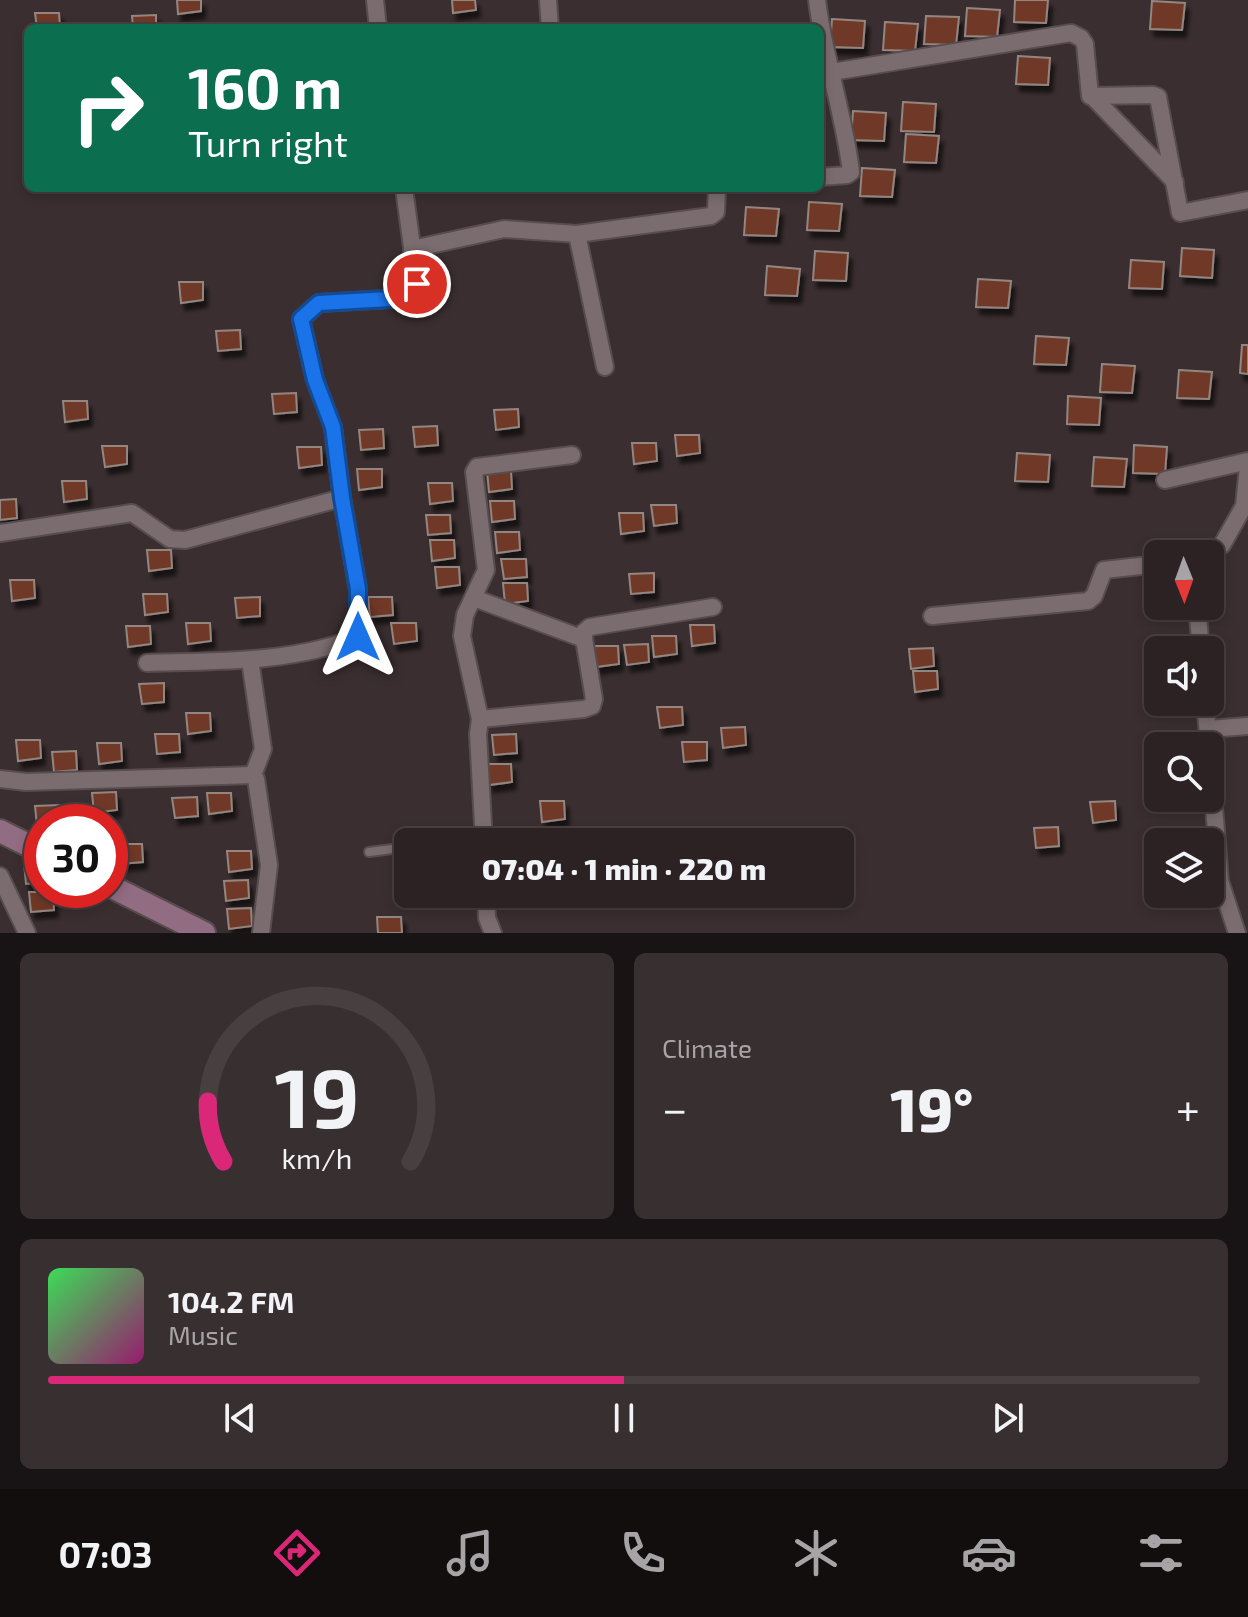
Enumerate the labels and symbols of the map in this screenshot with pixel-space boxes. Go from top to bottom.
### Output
pin [383,250,451,318]
north arrow [1144,540,1224,620]
position arrow [316,595,400,679]
speed limit sign: 30 [24,804,128,908]

